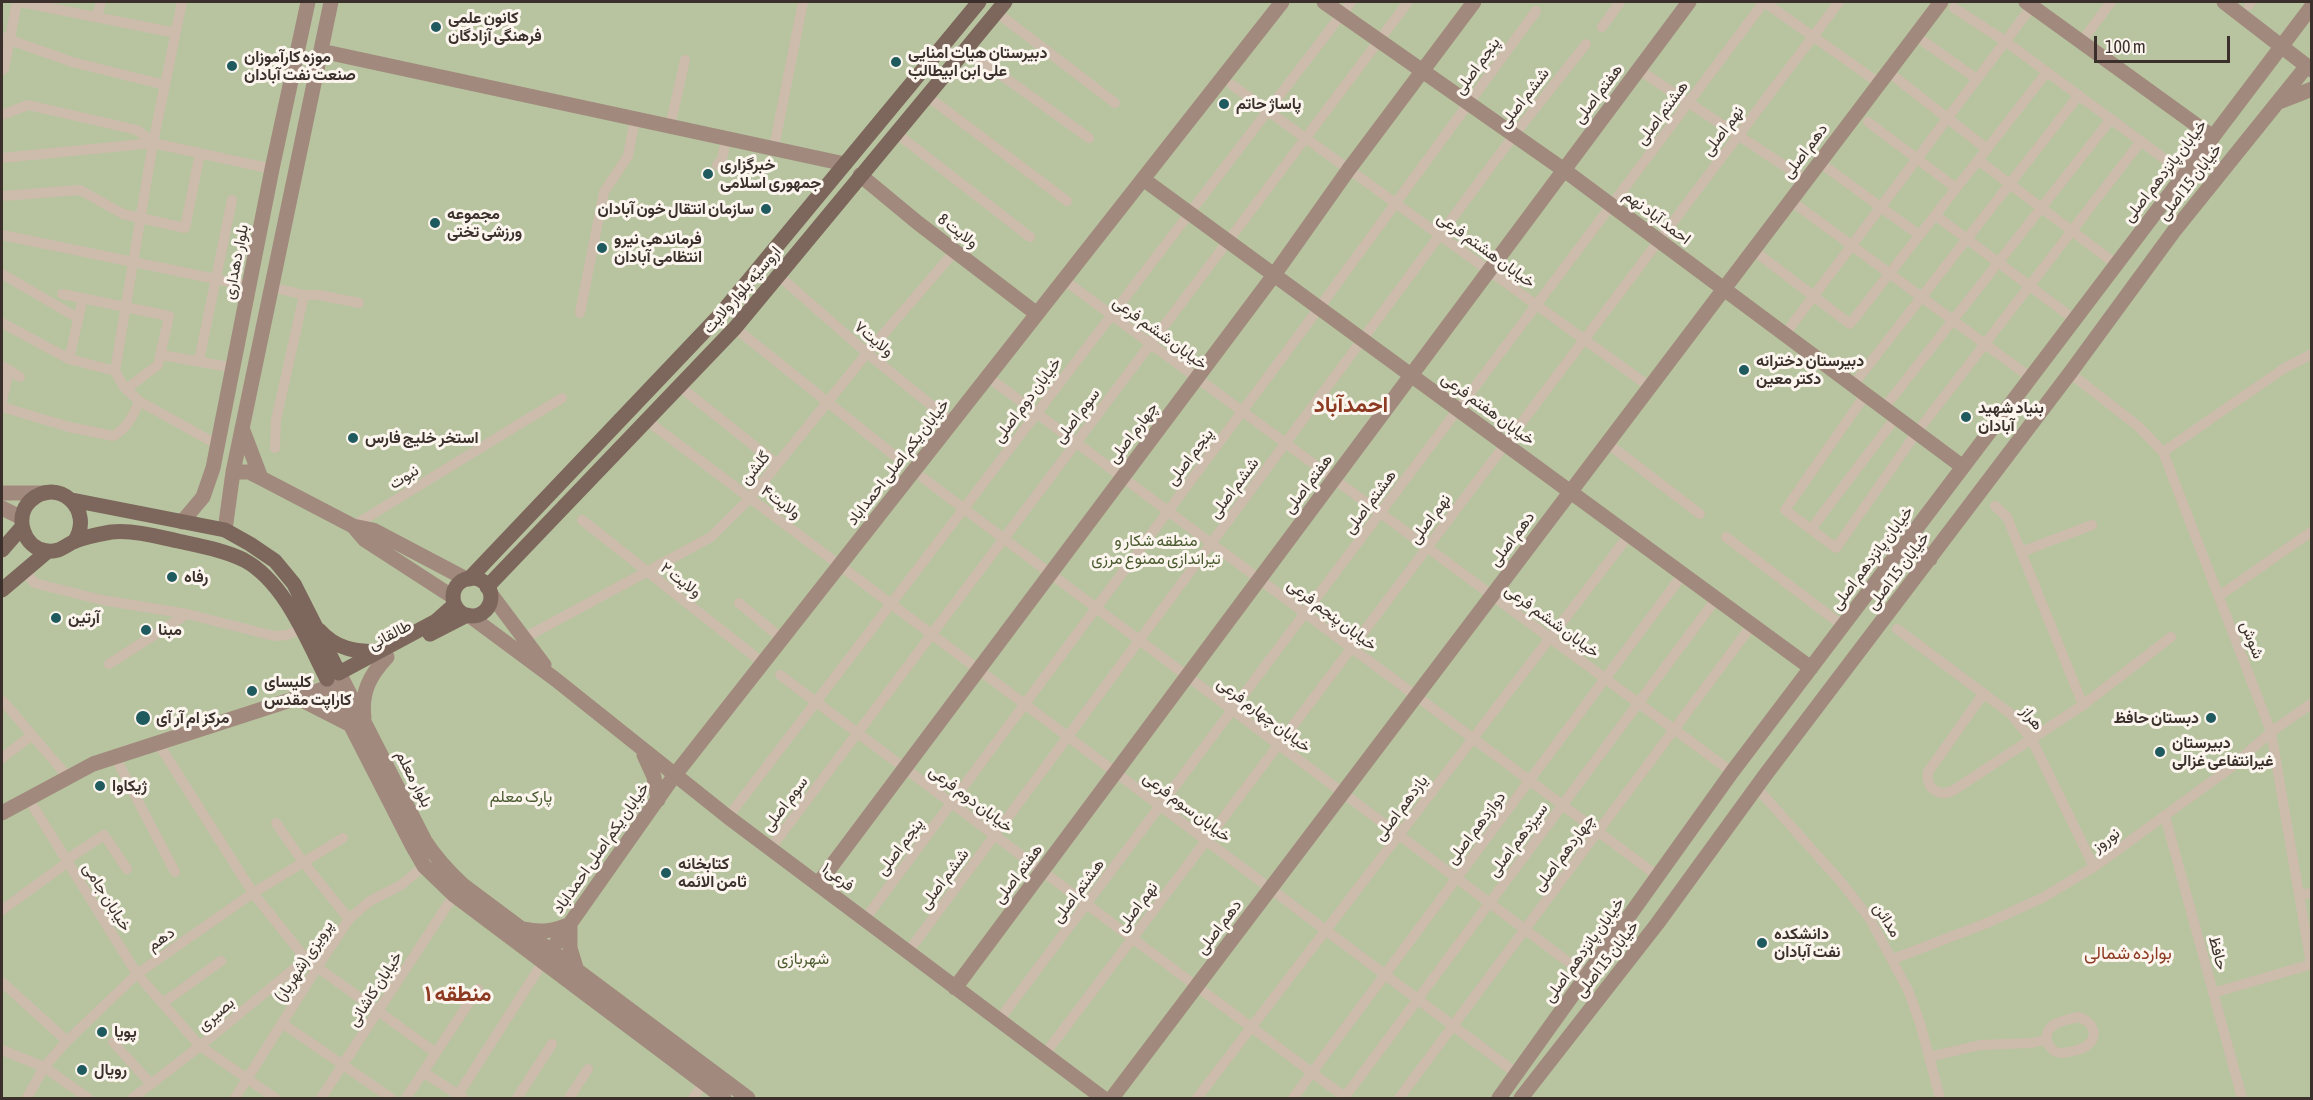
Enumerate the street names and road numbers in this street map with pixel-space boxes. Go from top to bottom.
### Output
street label: پنجم اصلی [1450,34,1504,98]
street label: هفتم اصلی [1569,60,1627,128]
street label: ششم اصلی [1495,64,1553,132]
street label: هشتم اصلی [1632,77,1692,149]
street label: نهم اصلی [1698,102,1748,160]
street label: خیابان پانزدهم اصلی [2119,116,2211,226]
street label: دهم اصلی [1778,120,1832,182]
street label: خیابان 15 اصلی [2154,140,2226,224]
street label: احمد آباد نهم [1620,185,1694,249]
street label: خیابان هشتم فرعی [1433,208,1539,292]
street label: ولایت 8 [934,210,982,252]
street label: بلوار دهداری [219,223,253,301]
street label: اروسیّه بلوار ولایت [699,242,785,338]
street label: خیابان ششم فرعی [1109,292,1211,374]
street label: ولایت۷ [850,317,898,361]
street label: خیابان دوم اصلی [989,354,1065,446]
street label: خیابان هفتم فرعی [1438,369,1538,449]
street label: سوم اصلی [1050,385,1104,447]
street label: خیابان یکم اصلی احمداباد [843,395,953,529]
street label: چهارم اصلی [1104,399,1162,467]
street label: پنجم اصلی [1162,425,1218,489]
street label: گلشن [736,447,774,489]
street label: هفتم اصلی [1279,450,1337,518]
street label: ششم اصلی [1205,454,1263,522]
street label: نبوت [386,461,422,493]
street label: هشتم اصلی [1340,466,1400,538]
street label: ولایت۴ [757,481,805,523]
street label: نهم اصلی [1405,490,1455,548]
street label: خیابان پانزدهم اصلی [1827,502,1917,614]
street label: دهم اصلی [1485,508,1539,570]
street label: خیابان 15 اصلی [1863,528,1933,614]
street label: ولایت ۲ [657,558,705,602]
street label: خیابان پنجم فرعی [1283,575,1381,655]
street label: خیابان ششم فرعی [1501,580,1603,662]
street label: طالقانی [365,616,415,654]
street label: شوش [2236,619,2268,661]
street label: خیابان چهارم فرعی [1213,674,1315,756]
street label: هراز [2017,702,2047,734]
street label: بلوار معلم [392,747,436,811]
street label: خیابان دوم فرعی [925,761,1017,837]
street label: خیابان سوم فرعی [1139,768,1235,846]
street label: یازدهم اصلی [1370,771,1432,845]
street label: سوم اصلی [758,773,812,835]
street label: خیابان یکم اصلی احمداباد [549,779,653,917]
street label: دوازدهم اصلی [1442,788,1510,868]
street label: سیزدهم اصلی [1484,799,1552,881]
street label: چهاردهم اصلی [1529,811,1599,895]
street label: پنجم اصلی [872,815,928,879]
street label: نوروز [2088,824,2124,856]
street label: هفتم اصلی [989,840,1047,908]
street label: ششم اصلی [915,845,973,913]
street label: هشتم اصلی [1048,855,1108,927]
street label: خیابان جامی [79,859,135,935]
street label: فرعی۱ [818,859,858,895]
street label: نهم اصلی [1112,878,1162,936]
street label: خیابان پانزدهم اصلی [1540,894,1628,1006]
street label: دهم اصلی [1192,896,1246,958]
street label: مدائن [1869,899,1905,941]
street label: پرویزی (شهریار) [271,917,337,1005]
street label: خیابان 15 اصلی [1571,917,1643,1001]
street label: دهم [144,923,178,955]
street label: حافظ [2204,934,2232,972]
street label: خیابان کاشانی [344,948,406,1030]
street label: بصیری [194,993,238,1035]

